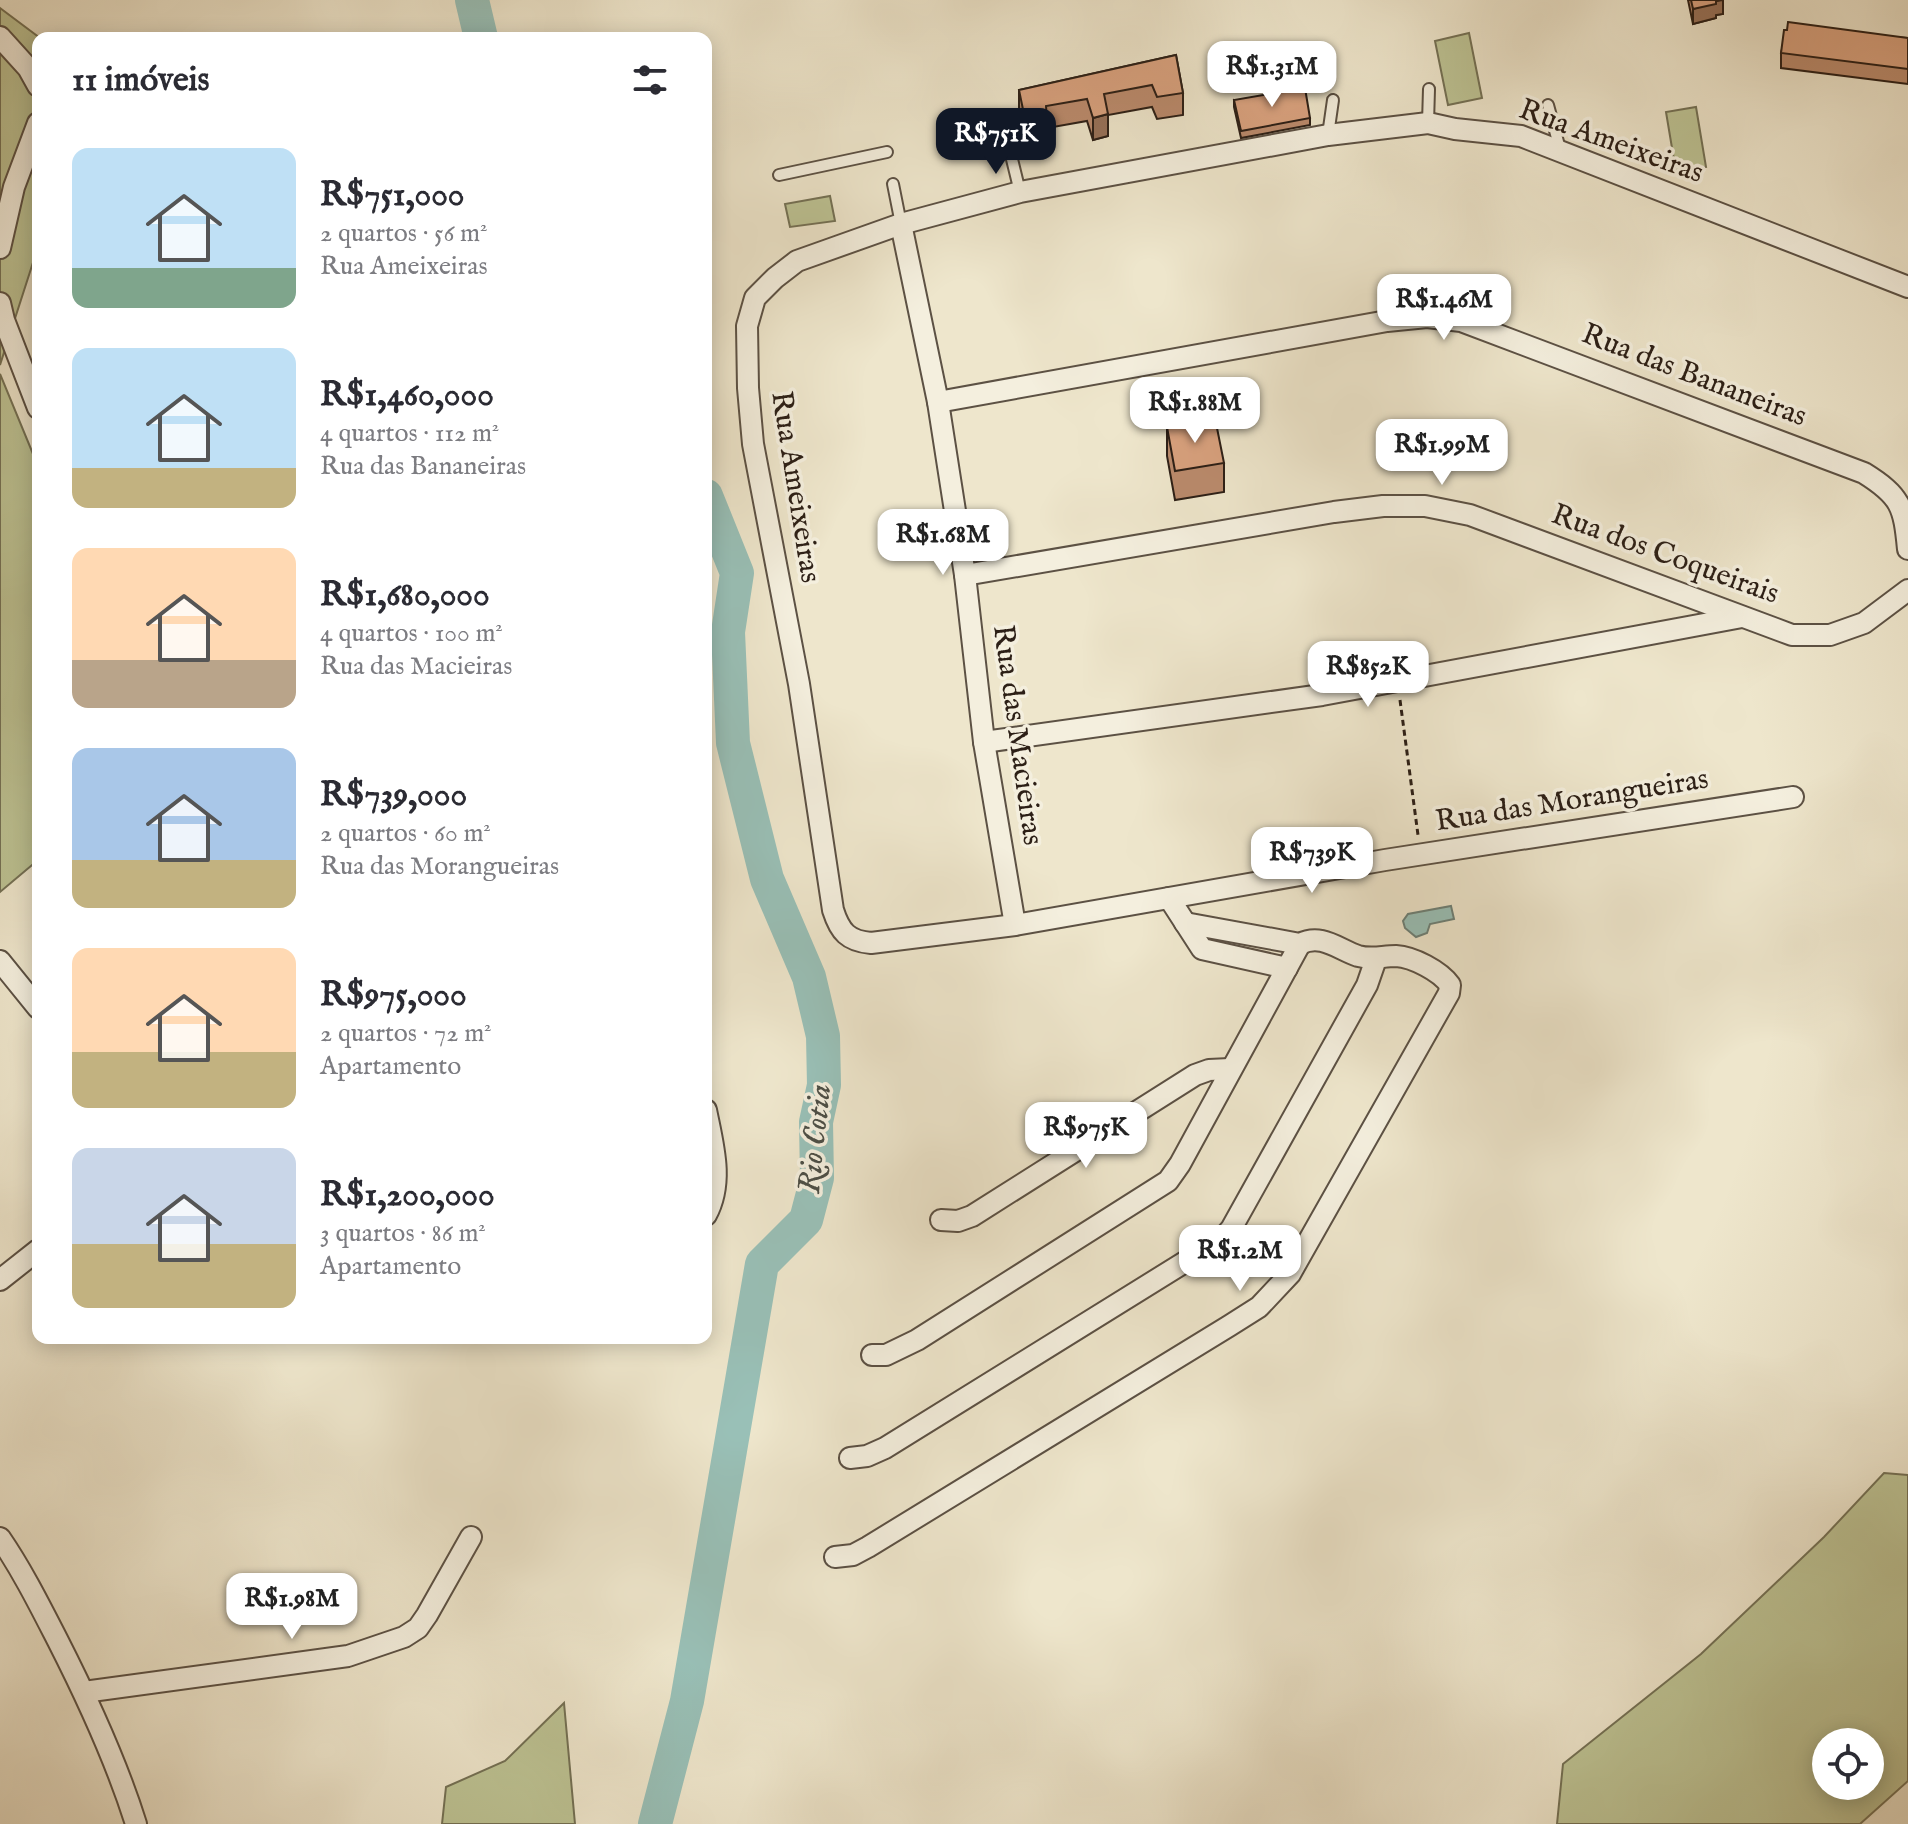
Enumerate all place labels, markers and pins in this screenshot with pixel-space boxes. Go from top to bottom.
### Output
pin: R$1.31M [1198,41,1346,109]
pin: R$751K [931,108,1061,176]
pin: R$1.46M [1370,274,1518,342]
pin: R$1.88M [1121,377,1269,445]
pin: R$1.99M [1368,419,1516,487]
pin: R$1.68M [869,509,1017,577]
pin: R$852K [1303,641,1433,709]
pin: R$739K [1247,827,1377,895]
pin: R$975K [1021,1102,1151,1170]
pin: R$1.2M [1175,1225,1305,1293]
pin: R$1.98M [218,1573,366,1641]

